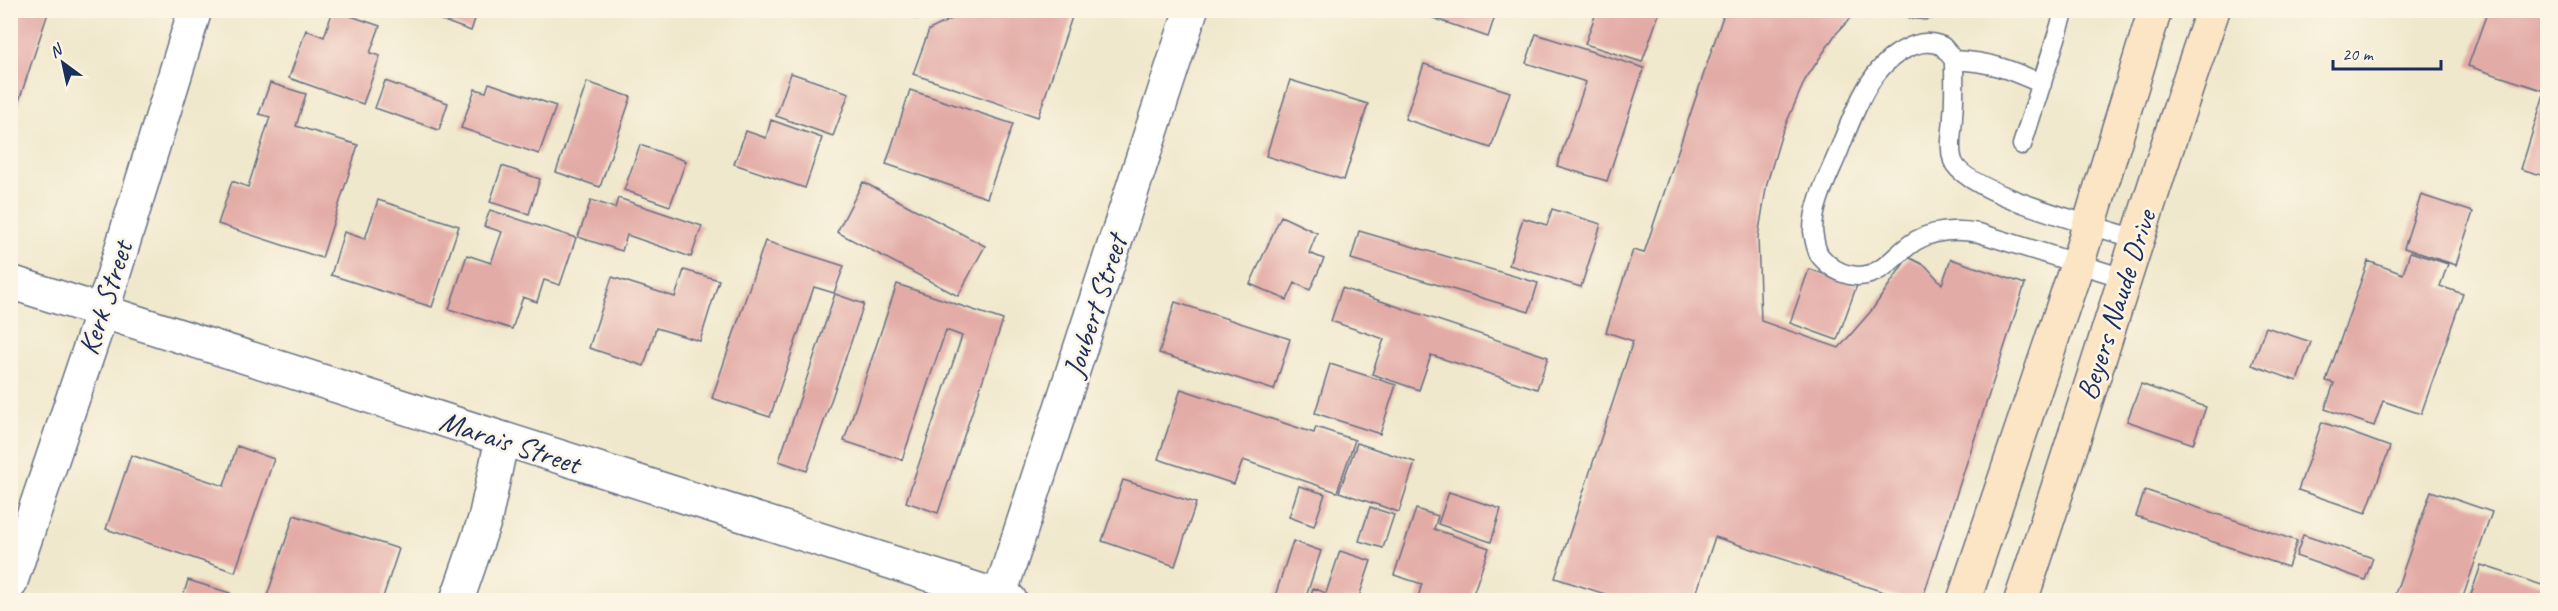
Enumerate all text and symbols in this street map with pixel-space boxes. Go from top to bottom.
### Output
north arrow [33,33,93,93]
scale bar [2333,33,2441,71]
text: N [46,38,68,62]
text: 20 m [2342,43,2375,65]
street label: Beyers Naude Drive [2067,203,2165,405]
street label: Joubert Street [1054,226,1137,384]
street label: Kerk Street [69,233,142,360]
street label: Marais Street [435,401,588,483]

